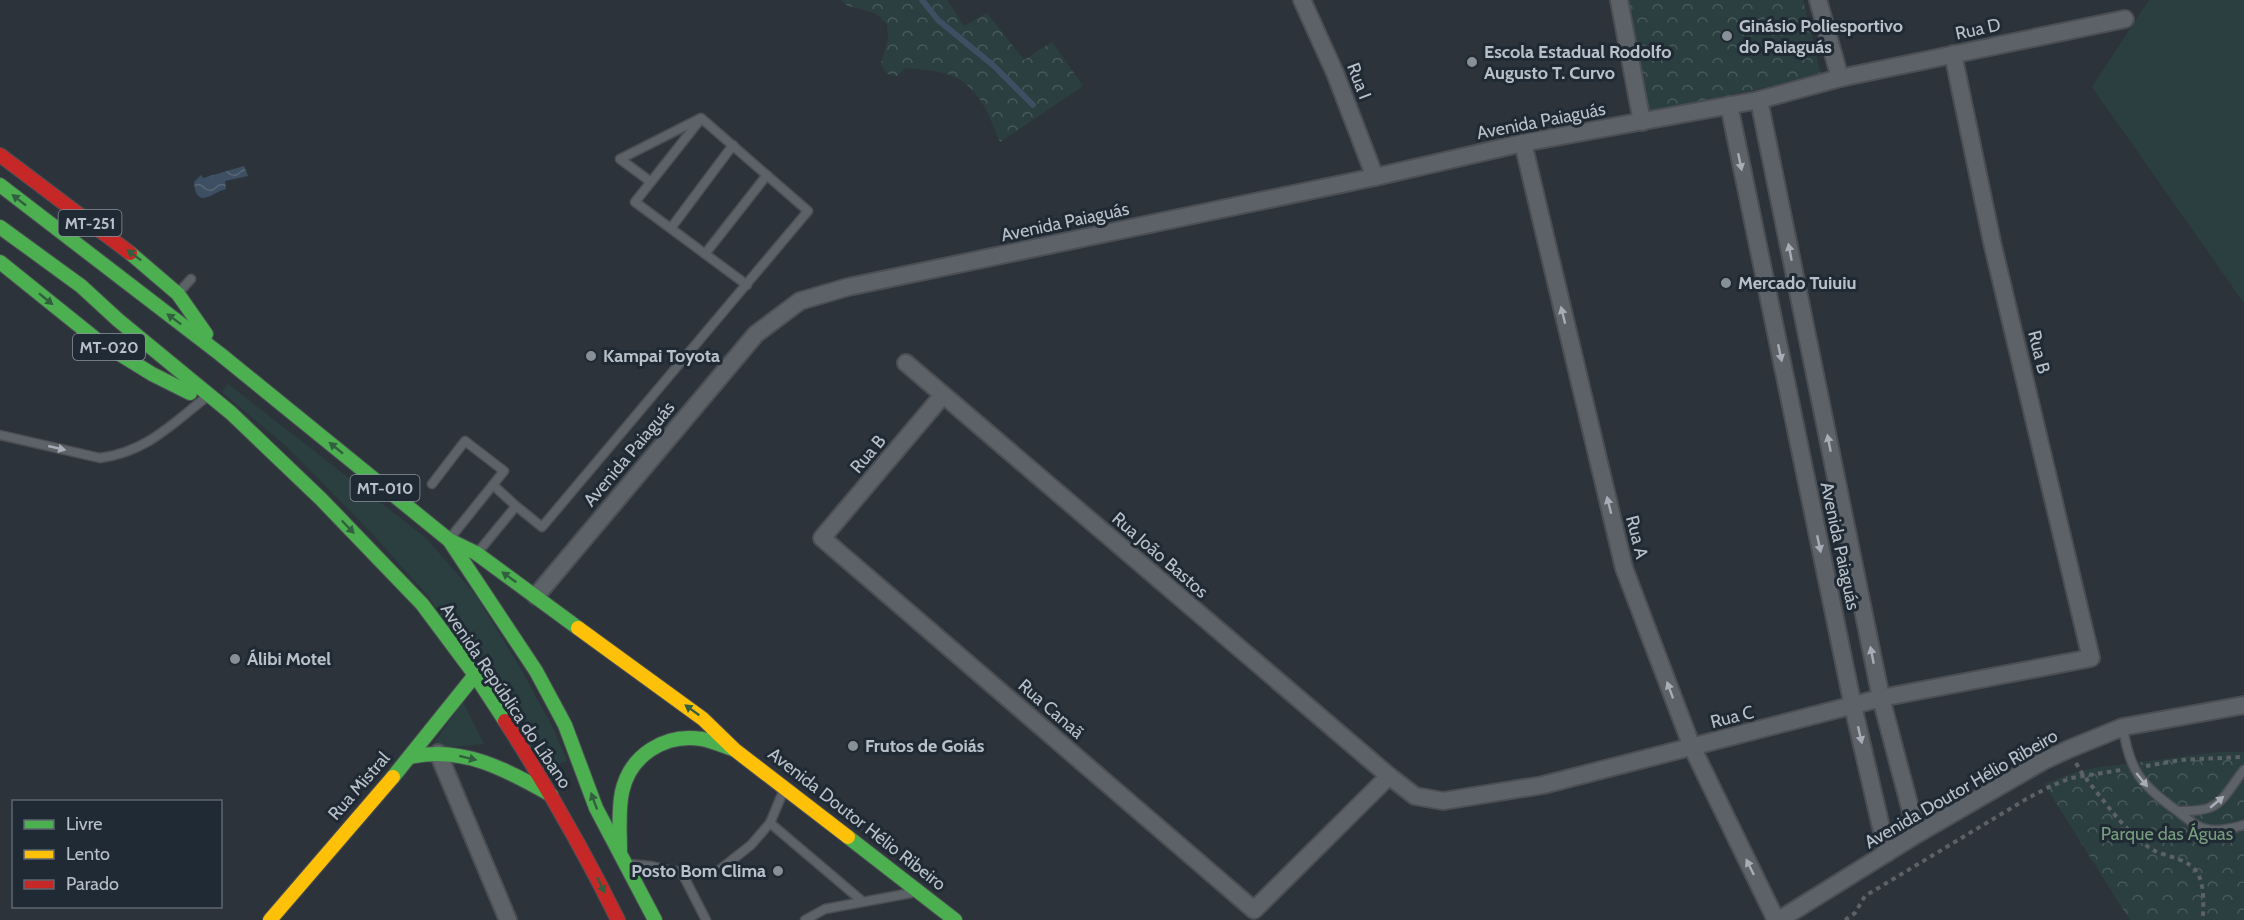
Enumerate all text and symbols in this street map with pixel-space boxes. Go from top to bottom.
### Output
street label: Rua D [1953,13,2003,45]
place label: Ginásio Poliesportivo do Paiaguás [1739,15,1903,58]
marker: Ginásio Poliesportivo do Paiaguás [1720,29,1734,43]
place label: Escola Estadual Rodolfo Augusto T. Curvo [1484,41,1672,84]
marker: Escola Estadual Rodolfo Augusto T. Curvo [1465,55,1479,69]
street label: Rua I [1342,60,1376,102]
street label: Avenida Paiaguás [1475,98,1607,144]
one-way arrow [1736,153,1746,172]
one-way arrow [12,194,28,206]
street label: Avenida Paiaguás [999,198,1131,246]
road number: MT-251 [58,210,122,236]
one-way arrow [1785,243,1794,262]
one-way arrow [126,249,142,262]
place label: Mercado Tuiuiu [1738,272,1857,294]
marker: Mercado Tuiuiu [1719,276,1733,290]
one-way arrow [38,292,53,304]
one-way arrow [1557,306,1567,325]
one-way arrow [166,312,182,325]
street label: Rua B [2023,328,2055,376]
road number: MT-020 [73,334,145,360]
one-way arrow [1776,344,1785,363]
place label: Kampai Toyota [603,345,720,367]
marker: Kampai Toyota [584,349,598,363]
street label: Avenida Paiaguás [579,397,679,511]
street label: Rua B [846,430,891,478]
one-way arrow [1824,434,1833,453]
one-way arrow [329,442,344,455]
one-way arrow [48,444,67,453]
road number: MT-010 [350,475,420,501]
street label: Avenida Paiaguás [1816,480,1864,612]
one-way arrow [1603,496,1613,514]
street label: Rua João Bastos [1108,507,1212,603]
street label: Rua A [1621,513,1653,561]
one-way arrow [340,520,354,534]
one-way arrow [1815,535,1825,554]
one-way arrow [501,571,517,583]
street label: Avenida República do Líbano [436,599,576,793]
one-way arrow [1867,645,1876,664]
place label: Álibi Motel [247,648,331,670]
marker: Álibi Motel [228,652,242,666]
street label: Rua Canaã [1014,675,1089,744]
one-way arrow [1665,680,1675,698]
street label: Rua C [1708,701,1756,733]
one-way arrow [685,704,701,716]
street label: Avenida Doutor Hélio Ribeiro [1860,725,2062,853]
one-way arrow [1855,726,1865,744]
place label: Frutos de Goiás [865,735,985,757]
marker: Frutos de Goiás [846,739,860,753]
street label: Avenida Doutor Hélio Ribeiro [764,743,950,895]
street label: Rua Mistral [323,747,395,825]
one-way arrow [459,754,477,764]
one-way arrow [2135,773,2148,788]
one-way arrow [588,791,598,809]
one-way arrow [2209,796,2225,809]
legend [12,800,222,908]
text: Livre [66,813,102,835]
park label: Parque das Águas [2101,823,2233,845]
text: Lento [66,843,110,865]
one-way arrow [1745,859,1755,876]
place label: Posto Bom Clima [631,860,766,882]
marker: Posto Bom Clima [771,864,785,878]
text: Parado [66,873,119,895]
one-way arrow [596,876,606,893]

